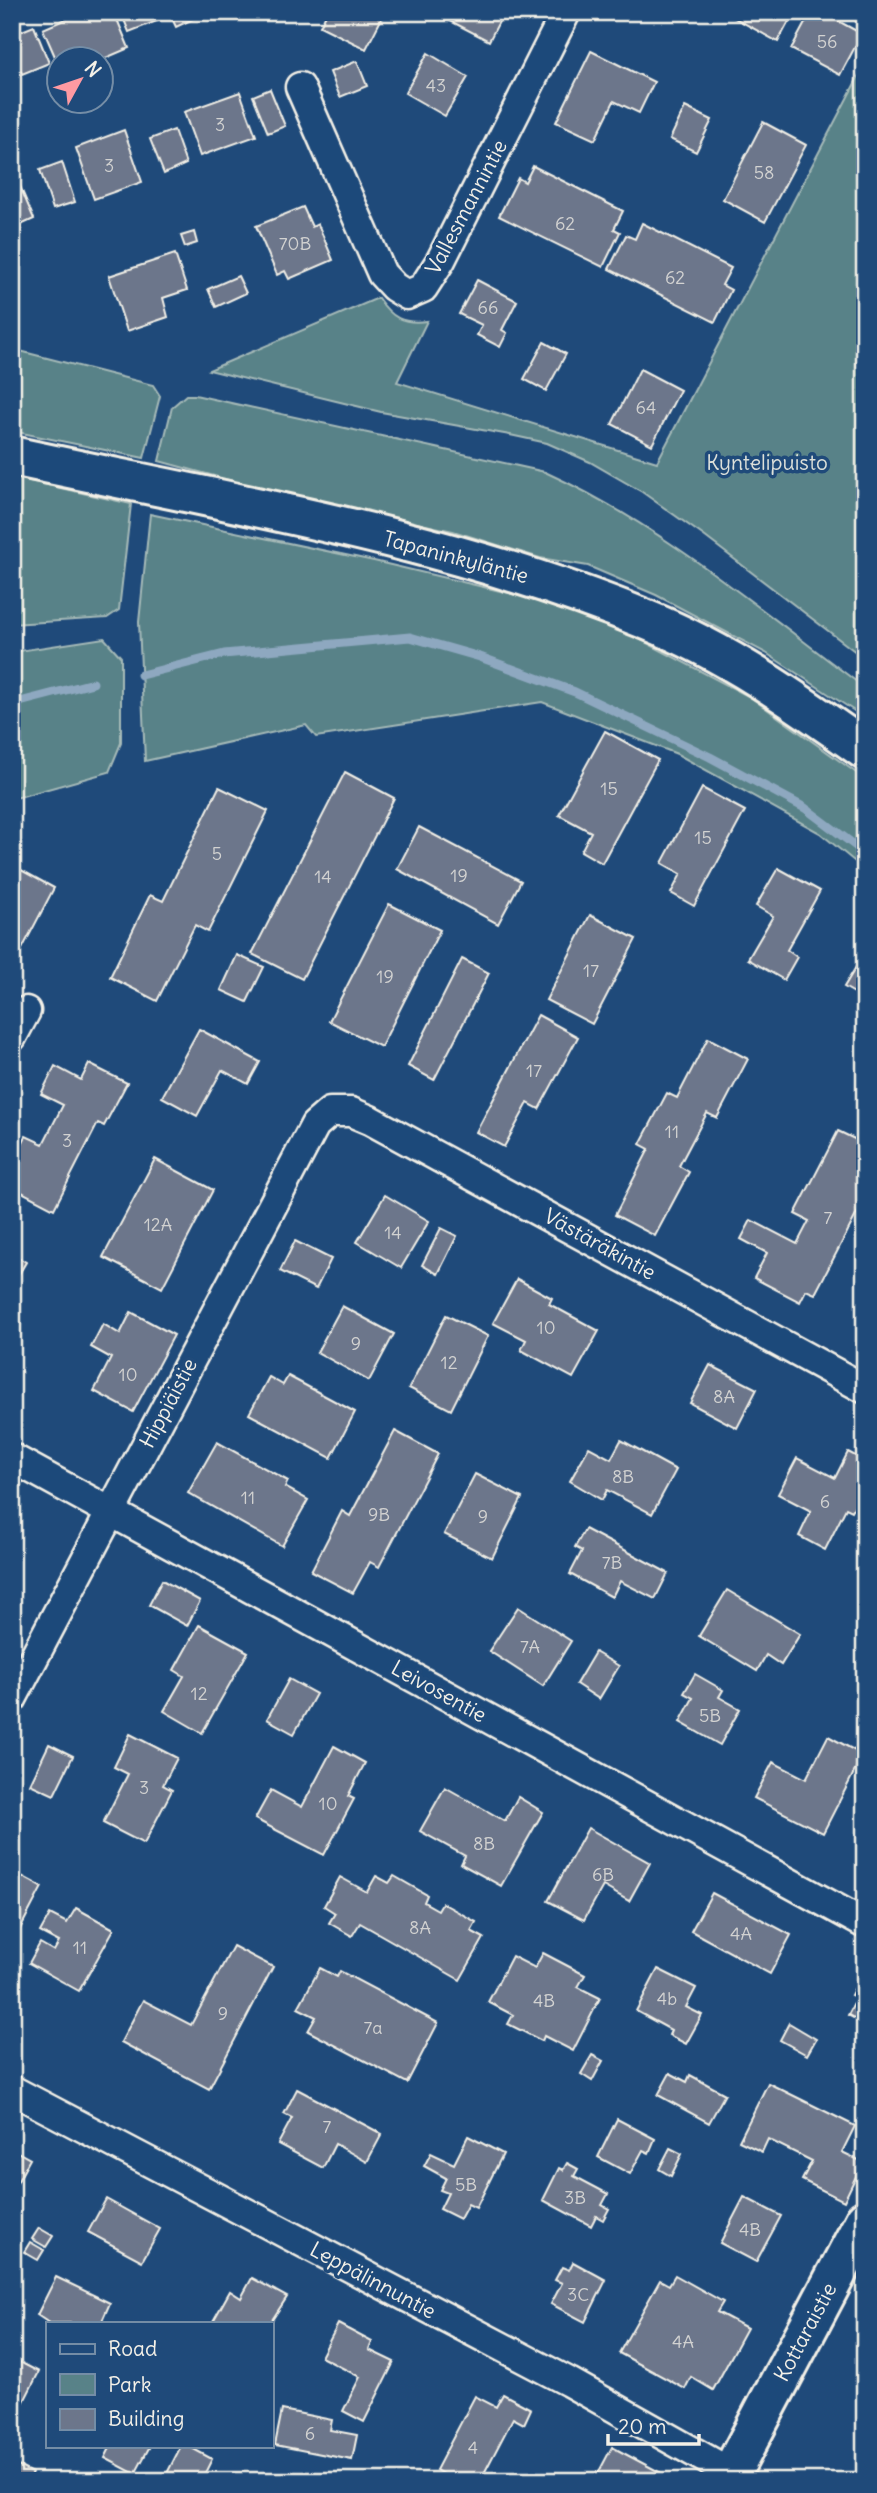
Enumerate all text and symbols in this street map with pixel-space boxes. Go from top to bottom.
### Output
house number: 56 [817,30,837,53]
north arrow [46,46,116,116]
text: N [80,56,106,82]
house number: 43 [426,74,446,97]
house number: 3 [215,113,225,136]
street label: Vallesmannintie [419,135,513,279]
house number: 3 [104,154,114,177]
house number: 58 [754,161,774,184]
house number: 62 [555,212,575,235]
house number: 70B [279,232,311,255]
house number: 62 [665,266,685,289]
house number: 66 [478,296,498,319]
house number: 64 [636,396,656,419]
park label: Kyntelipuisto [706,449,828,476]
street label: Tapaninkyläntie [381,525,531,589]
house number: 15 [600,777,618,800]
house number: 15 [694,826,712,849]
house number: 5 [212,842,222,865]
house number: 19 [450,864,468,887]
house number: 14 [314,865,332,888]
house number: 17 [583,959,599,982]
house number: 19 [376,965,394,988]
house number: 17 [526,1059,542,1082]
house number: 11 [665,1120,679,1143]
house number: 3 [62,1129,72,1152]
street label: Västäräkintie [539,1202,661,1286]
house number: 7 [824,1206,833,1229]
house number: 12A [144,1213,172,1236]
house number: 14 [384,1221,402,1244]
house number: 10 [537,1316,556,1339]
house number: 9 [351,1332,361,1355]
house number: 12 [440,1351,458,1374]
street label: Hippiäistie [133,1353,203,1453]
house number: 10 [119,1363,138,1386]
house number: 8A [713,1385,735,1408]
house number: 8B [612,1465,634,1488]
house number: 11 [241,1486,255,1509]
house number: 6 [820,1490,830,1513]
house number: 9B [368,1503,390,1526]
house number: 9 [478,1505,488,1528]
house number: 7B [602,1551,622,1574]
house number: 7A [520,1635,540,1658]
street label: Leivosentie [387,1654,491,1728]
house number: 12 [190,1682,208,1705]
house number: 5B [699,1704,721,1727]
house number: 3 [139,1776,149,1799]
house number: 10 [319,1792,338,1815]
house number: 8B [473,1832,495,1855]
house number: 6B [592,1863,614,1886]
house number: 8A [409,1916,431,1939]
house number: 4A [730,1922,752,1945]
house number: 11 [73,1936,87,1959]
house number: 4b [657,1987,677,2010]
house number: 4B [533,1989,555,2012]
house number: 9 [218,2002,228,2025]
house number: 7a [363,2016,383,2039]
house number: 7 [323,2115,332,2138]
house number: 5B [455,2173,477,2196]
house number: 3B [564,2186,586,2209]
house number: 4B [739,2218,761,2241]
street label: Leppälinnuntie [305,2235,441,2325]
street label: Kottaraistie [768,2278,842,2386]
house number: 3C [567,2283,589,2306]
legend [46,2322,273,2448]
house number: 4A [672,2330,694,2353]
text: Road [108,2335,157,2362]
text: Park [108,2371,151,2398]
scale bar [608,2402,698,2446]
text: Building [108,2405,184,2432]
text: 20 m [618,2413,667,2440]
house number: 6 [305,2422,315,2445]
house number: 4 [468,2436,478,2459]

